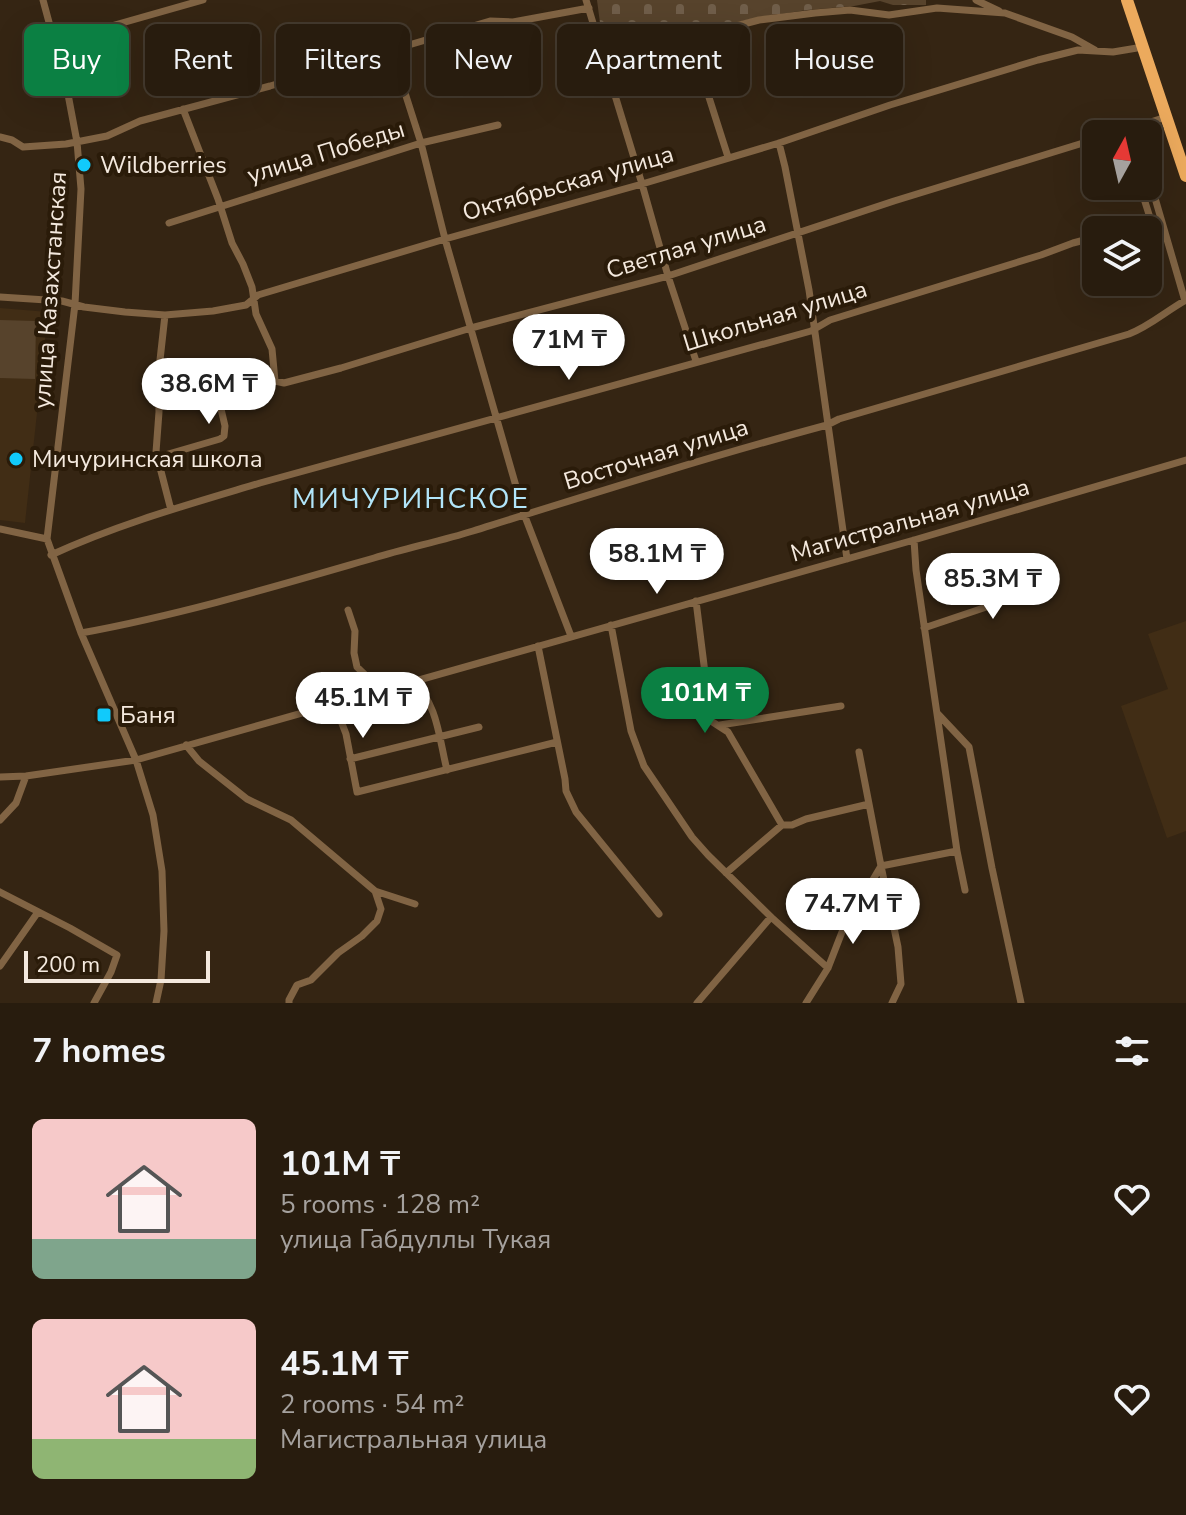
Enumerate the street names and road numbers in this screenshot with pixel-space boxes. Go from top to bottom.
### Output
street label: улица Победы [243,113,409,191]
street label: Октябрьская улица [459,138,677,228]
street label: улица Казахстанская [26,170,74,410]
street label: Светлая улица [602,207,770,287]
street label: Школьная улица [679,273,871,359]
street label: Восточная улица [560,411,752,497]
street label: Магистральная улица [787,471,1033,569]

